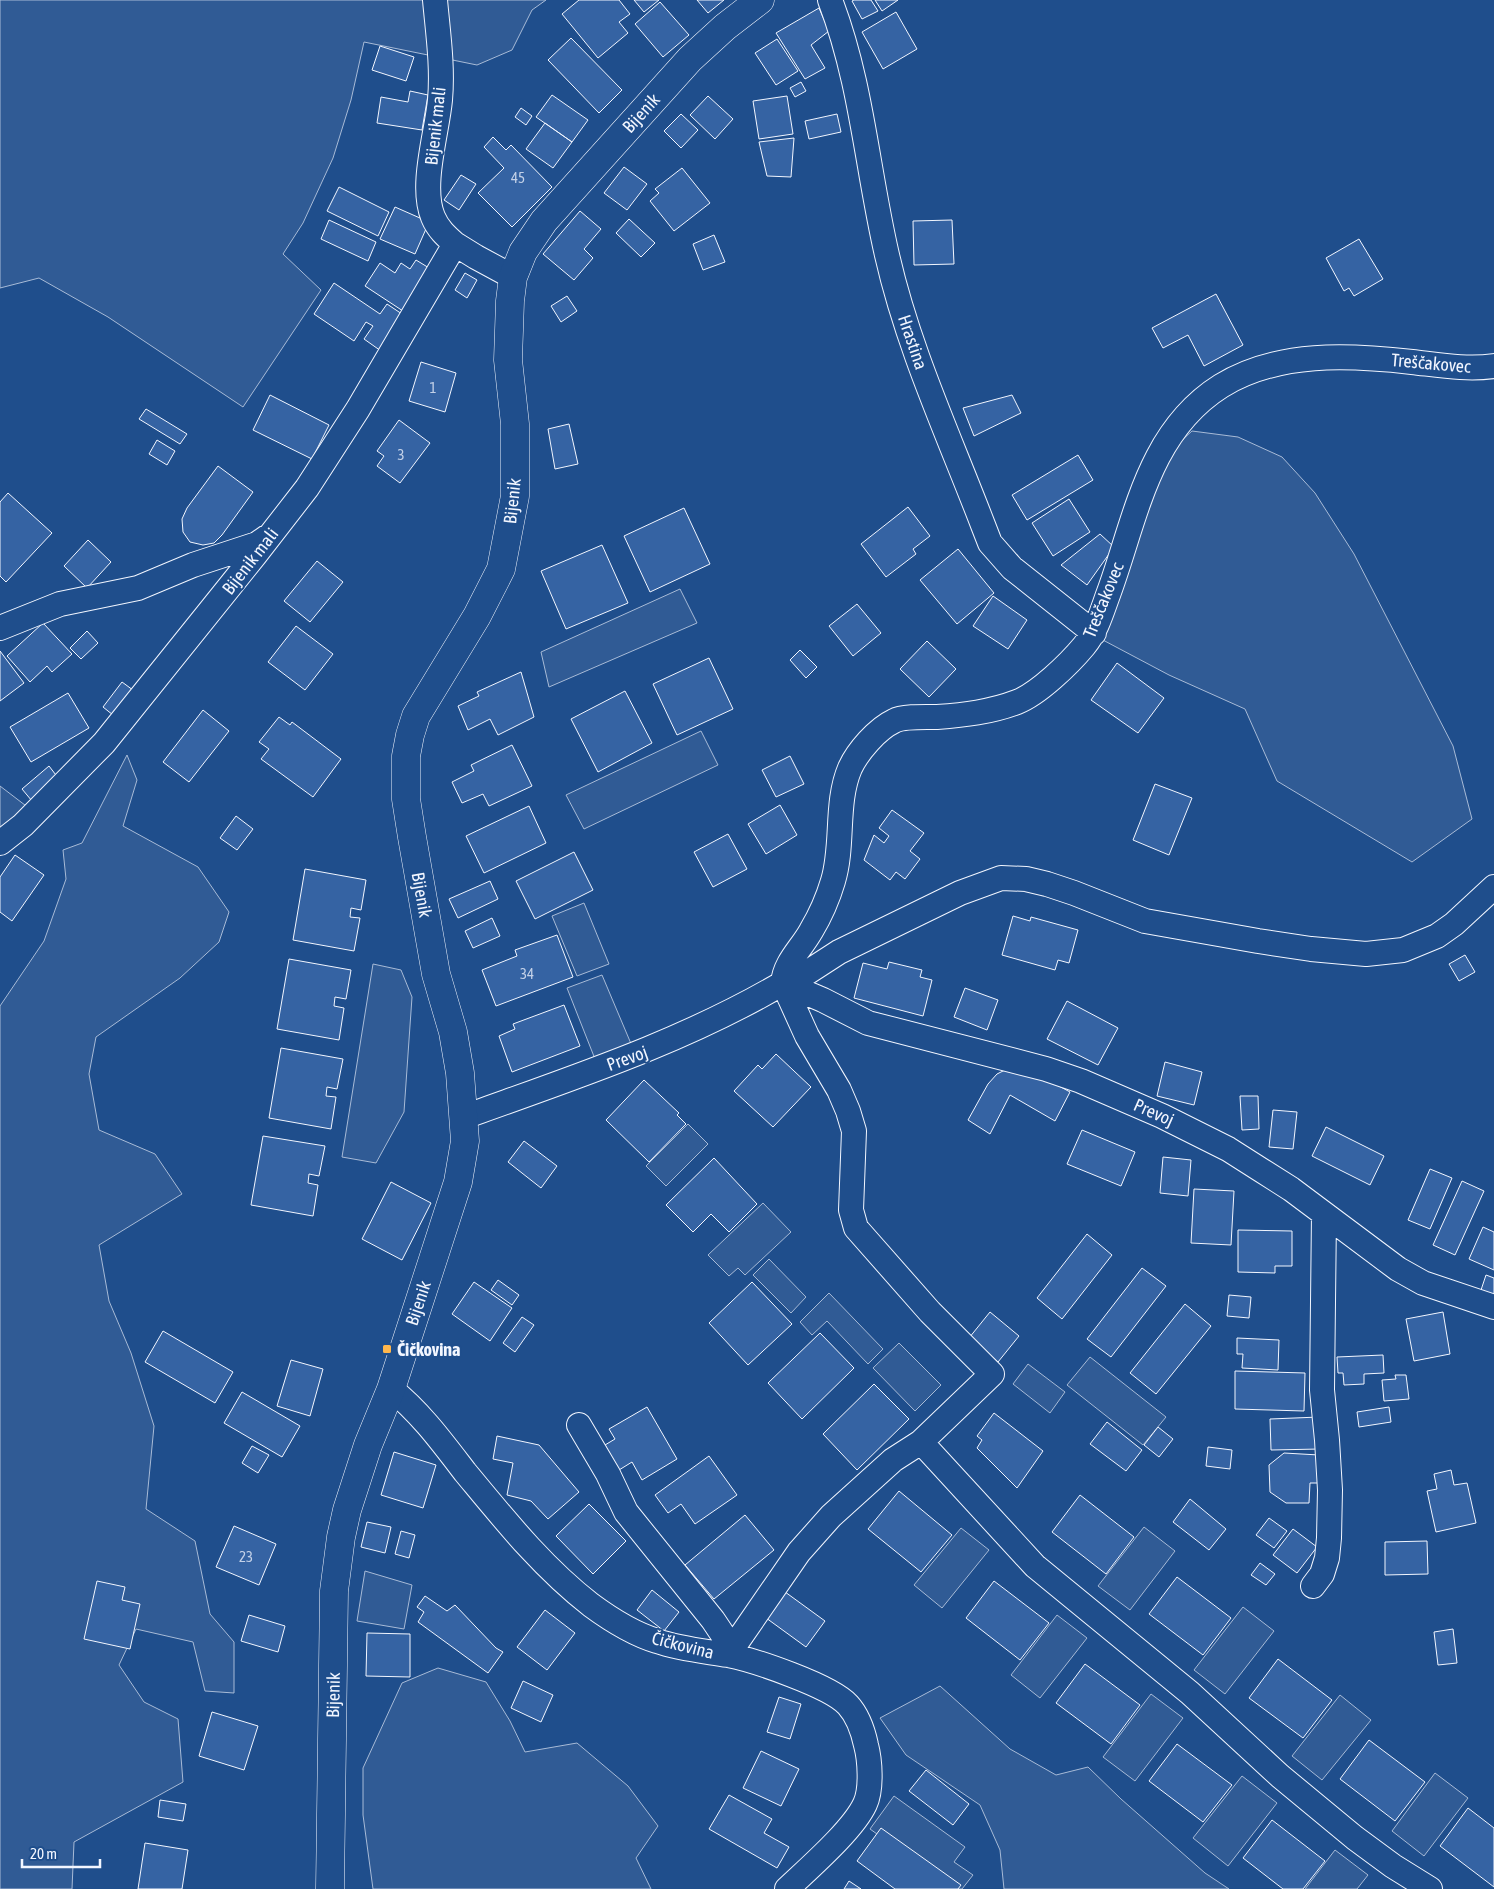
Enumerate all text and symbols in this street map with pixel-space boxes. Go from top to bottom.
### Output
street label: Bijenik mali [420,86,450,166]
street label: Bijenik [618,89,664,137]
house number: 45 [511,169,525,186]
street label: Hrastina [894,312,932,372]
street label: Treščakovec [1390,349,1472,377]
house number: 1 [429,379,437,396]
house number: 3 [397,446,405,463]
street label: Bijenik [499,477,525,525]
street label: Bijenik mali [218,524,282,598]
street label: Treščakovec [1078,559,1128,641]
street label: Bijenik [408,871,436,919]
house number: 34 [520,965,534,982]
street label: Prevoj [604,1041,650,1075]
street label: Prevoj [1131,1094,1177,1130]
street label: Bijenik [401,1278,435,1328]
place label: Čičkovina [397,1339,460,1360]
marker: Čičkovina [381,1343,393,1355]
house number: 23 [239,1548,253,1565]
street label: Čičkovina [650,1627,716,1663]
street label: Bijenik [322,1672,344,1718]
scale bar [22,1836,100,1868]
text: 20 m [30,1845,57,1862]

